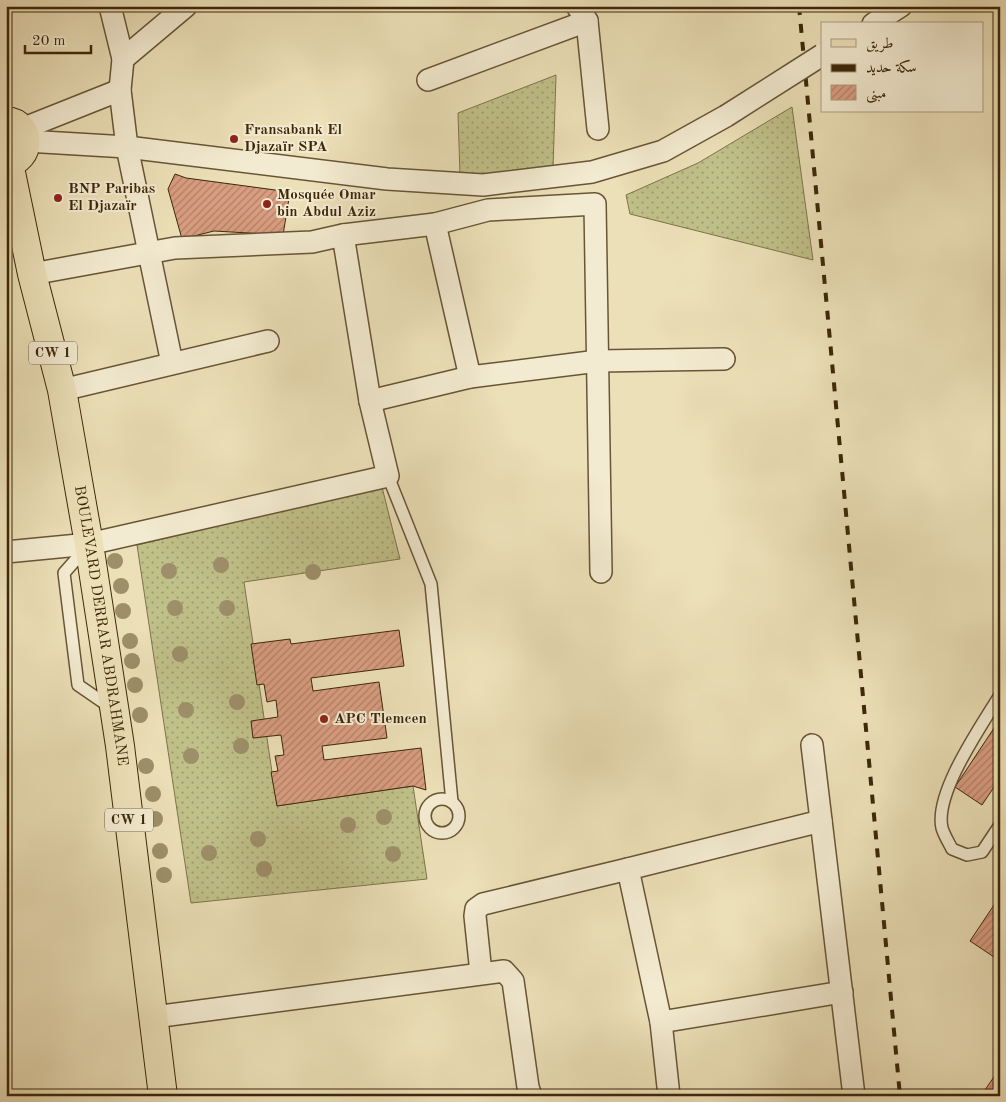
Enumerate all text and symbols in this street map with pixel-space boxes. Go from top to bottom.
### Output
scale bar [25,22,91,54]
legend [821,22,984,112]
text: 20 m [32,34,66,49]
text: طريق [866,37,893,53]
text: سكة حديد [866,59,917,76]
text: مبنى [866,87,886,104]
place label: Fransabank El Djazaïr SPA [244,123,342,155]
marker: Fransabank El Djazaïr SPA [228,133,240,145]
place label: BNP Paribas El Djazaïr [68,182,155,214]
place label: Mosquée Omar bin Abdul Aziz [277,188,376,220]
marker: BNP Paribas El Djazaïr [52,192,64,204]
marker: Mosquée Omar bin Abdul Aziz [261,198,273,210]
road number: CW 1 [29,342,77,364]
street label: BOULEVARD DERRAR ABDRAHMANE [71,484,130,767]
place label: APC Tlemcen [334,712,427,727]
marker: APC Tlemcen [318,713,330,725]
road number: CW 1 [105,808,153,832]

